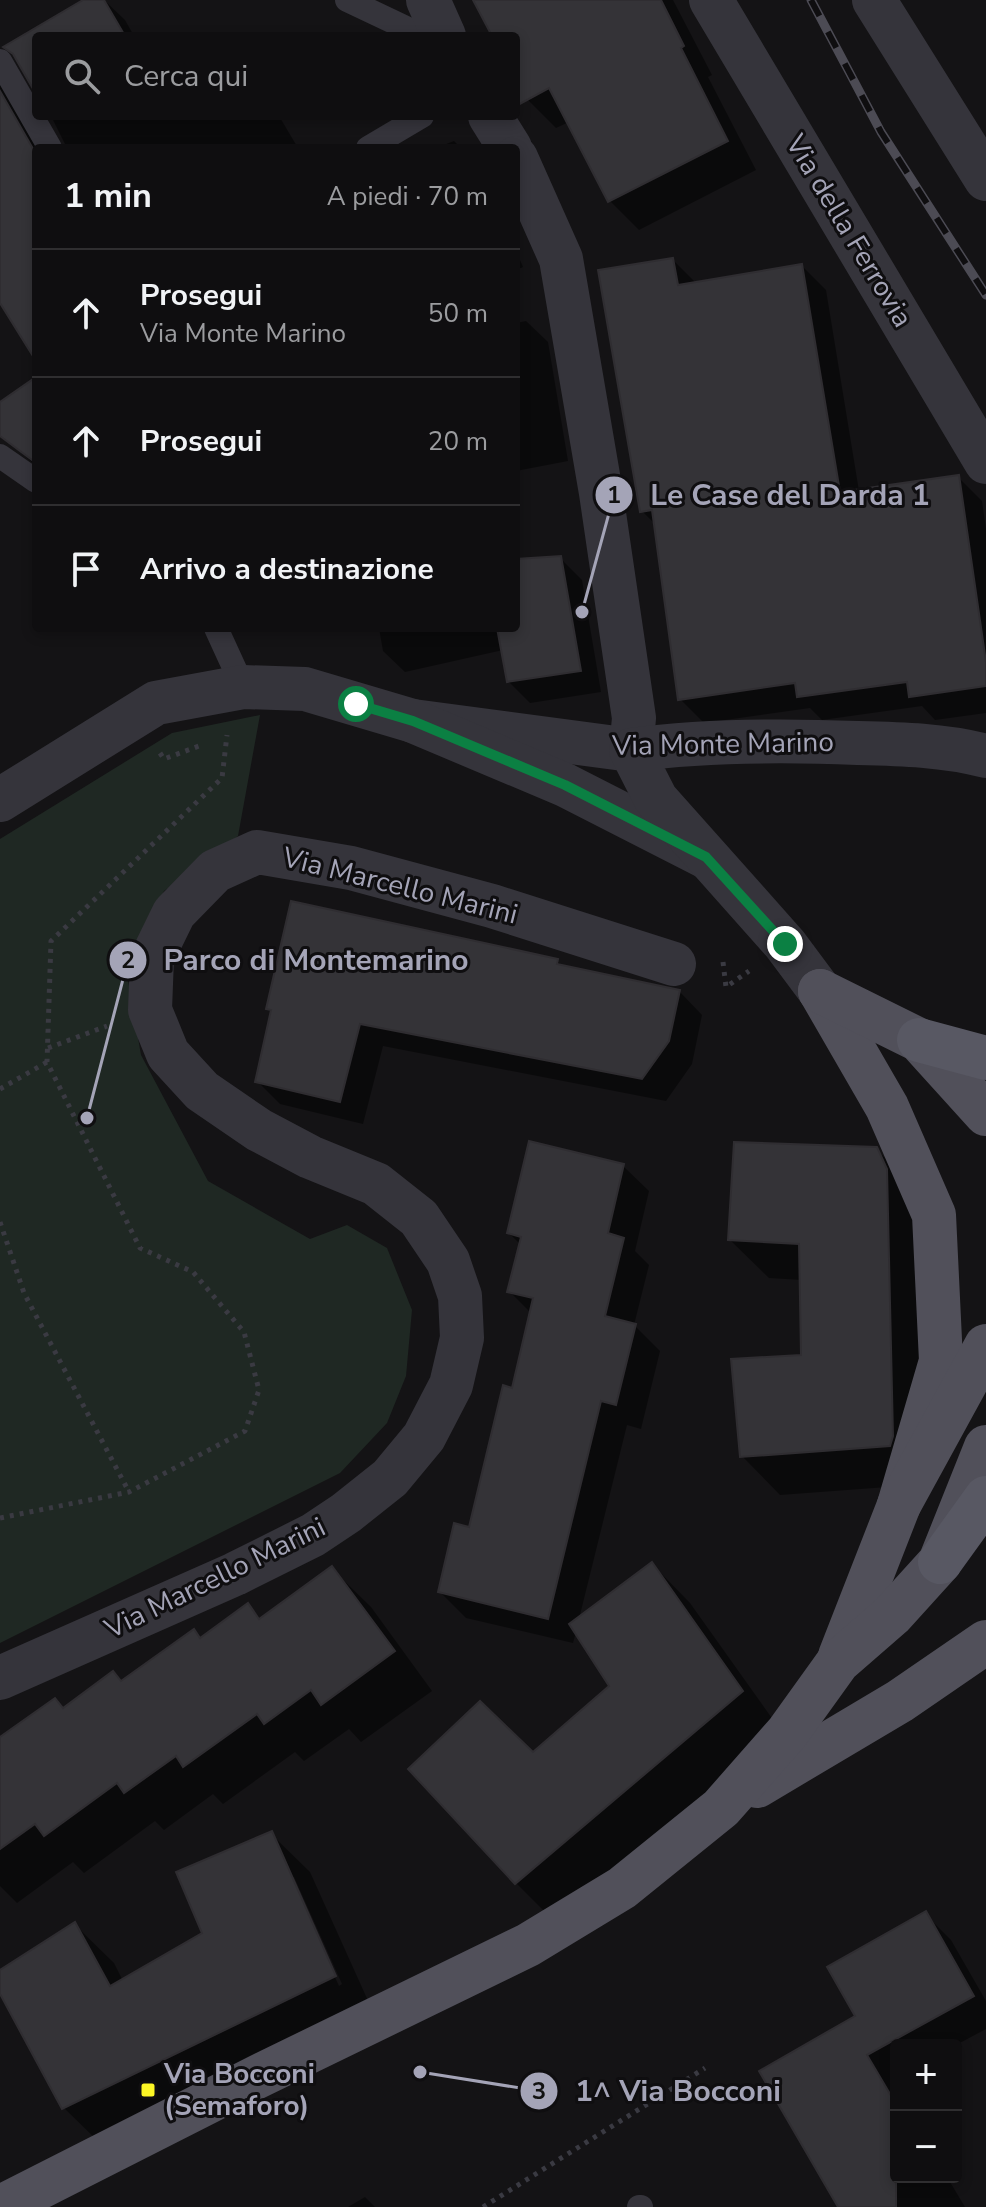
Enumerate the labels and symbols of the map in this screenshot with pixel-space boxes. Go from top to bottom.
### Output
street label: Via della Ferrovia [776,127,922,334]
callout: Le Case del Darda 1 [594,468,945,522]
text: Le Case del Darda 1 [650,475,930,516]
text: 1 [607,479,621,511]
route start [338,686,374,722]
street label: Via Monte Marino [611,723,834,765]
street label: Via Marcello Marini [278,838,521,934]
route end [767,926,803,962]
callout: Parco di Montemarino [108,933,485,987]
text: Parco di Montemarino [163,940,469,981]
text: 2 [121,944,135,976]
street label: Via Marcello Marini [97,1508,332,1648]
place label: Via Bocconi (Semaforo) [163,2055,315,2125]
callout: 1^ Via Bocconi [519,2064,797,2118]
text: 1^ Via Bocconi [575,2071,781,2112]
text: 3 [532,2075,546,2107]
marker: Via Bocconi (Semaforo) [139,2081,157,2099]

